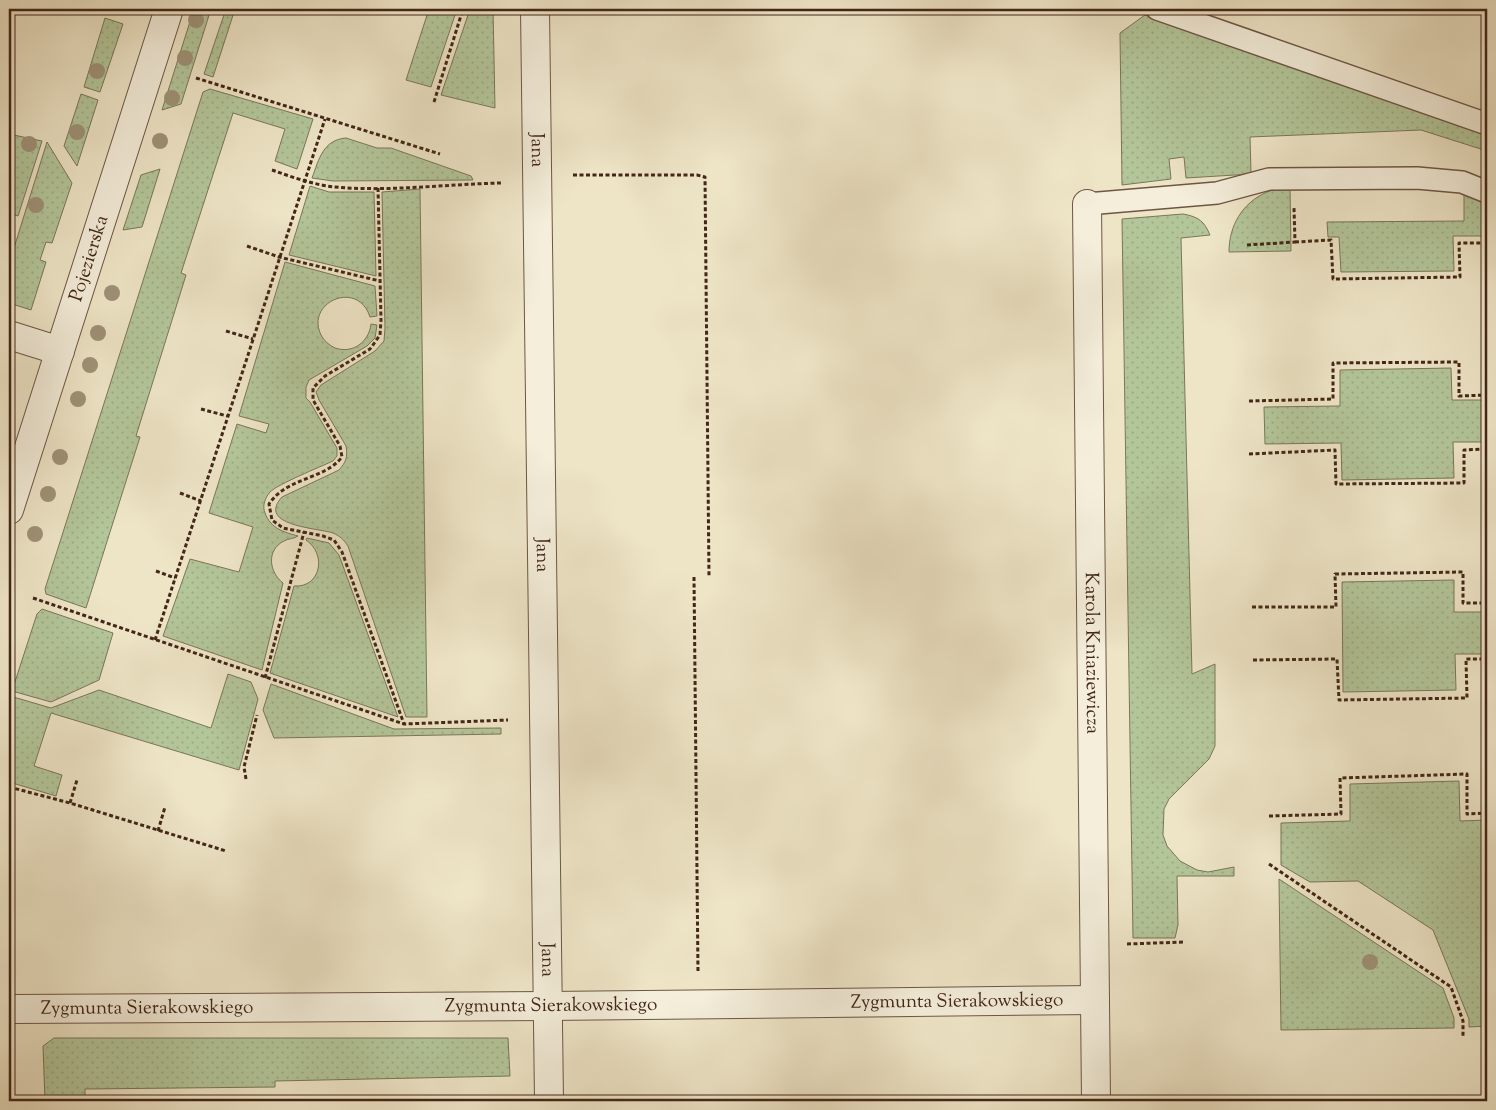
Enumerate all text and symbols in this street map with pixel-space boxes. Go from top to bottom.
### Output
street label: Jana [523,132,551,168]
street label: Pojezierska [63,212,116,305]
street label: Jana [528,537,556,573]
street label: Karola Kniaziewicza [1077,572,1106,734]
street label: Jana [533,942,561,977]
street label: Zygmunta Sierakowskiego [850,987,1063,1016]
street label: Zygmunta Sierakowskiego [445,991,658,1020]
street label: Zygmunta Sierakowskiego [41,994,253,1022]

